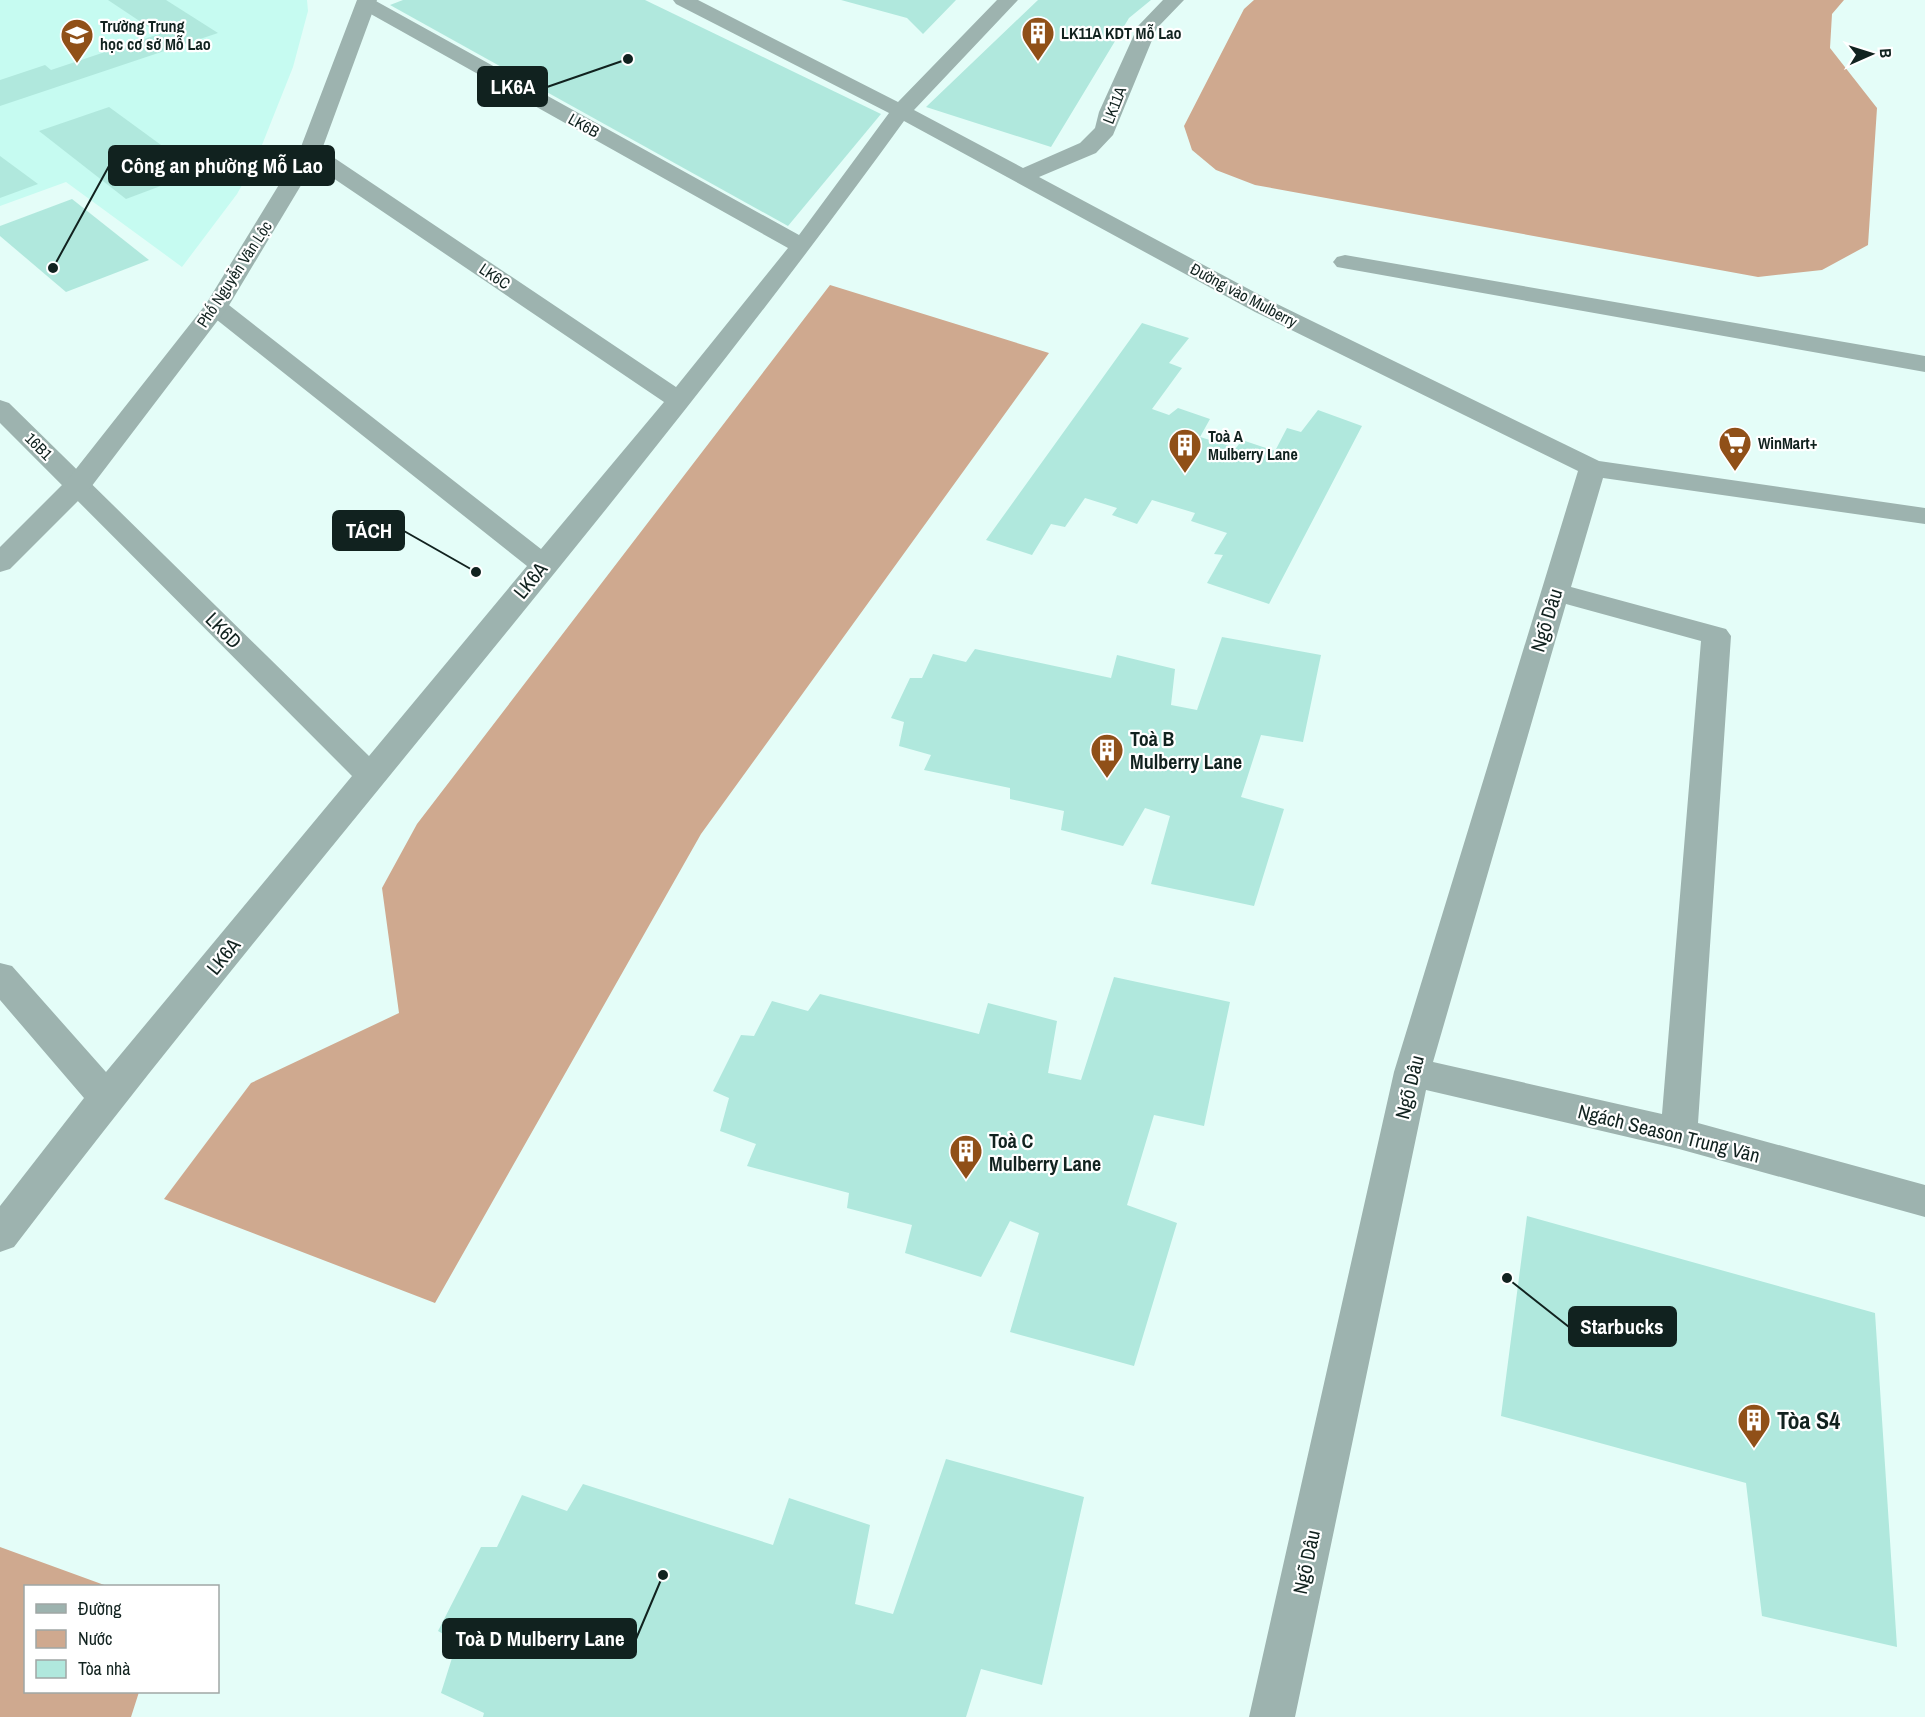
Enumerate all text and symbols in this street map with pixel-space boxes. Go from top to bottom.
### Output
place label: Trường Trung học cơ sở Mỗ Lao [100,15,211,55]
building icon: LK11A KDT Mỗ Lao [1020,15,1056,62]
school or university icon: Trường Trung học cơ sở Mỗ Lao [59,17,95,64]
place label: LK11A KDT Mỗ Lao [1061,22,1182,44]
north arrow [1841,24,1901,84]
text: B [1875,48,1897,59]
callout: LK6A [478,67,547,106]
text: LK6A [491,72,536,101]
street label: LK11A [1097,83,1131,127]
street label: LK6B [565,108,604,143]
callout: Công an phường Mỗ Lao [109,146,334,185]
text: Công an phường Mỗ Lao [121,151,323,180]
street label: Phố Nguyễn Văn Lộc [191,216,277,332]
street label: LK6C [475,258,515,294]
street label: Đường vào Mulberry [1187,258,1302,333]
place label: Toà A Mulberry Lane [1208,425,1298,465]
supermarket icon: WinMart+ [1717,425,1753,472]
street label: 16B1 [20,427,58,465]
building icon: Toà A Mulberry Lane [1167,427,1203,474]
place label: WinMart+ [1758,432,1818,454]
callout: TÁCH [333,511,404,550]
text: TÁCH [346,516,392,545]
street label: LK6A [507,556,553,604]
street label: Ngõ Dâu [1524,585,1568,655]
street label: LK6D [200,606,248,654]
place label: Toà B Mulberry Lane [1130,725,1242,775]
building icon: Toà B Mulberry Lane [1089,732,1125,779]
street label: LK6A [200,932,246,980]
street label: Ngõ Dâu [1388,1052,1430,1122]
street label: Ngách Season Trung Văn [1575,1097,1763,1169]
place label: Toà C Mulberry Lane [989,1127,1101,1177]
building icon: Toà C Mulberry Lane [948,1133,984,1180]
callout: Starbucks [1569,1307,1676,1346]
text: Starbucks [1580,1312,1664,1341]
building icon: Tòa S4 [1736,1402,1772,1449]
place label: Tòa S4 [1777,1404,1840,1436]
street label: Ngõ Dâu [1286,1528,1326,1596]
legend [24,1585,219,1693]
text: Đường [78,1596,122,1621]
callout: Toà D Mulberry Lane [443,1619,636,1658]
text: Toà D Mulberry Lane [455,1624,625,1653]
text: Nước [78,1626,112,1651]
text: Tòa nhà [78,1656,131,1681]

